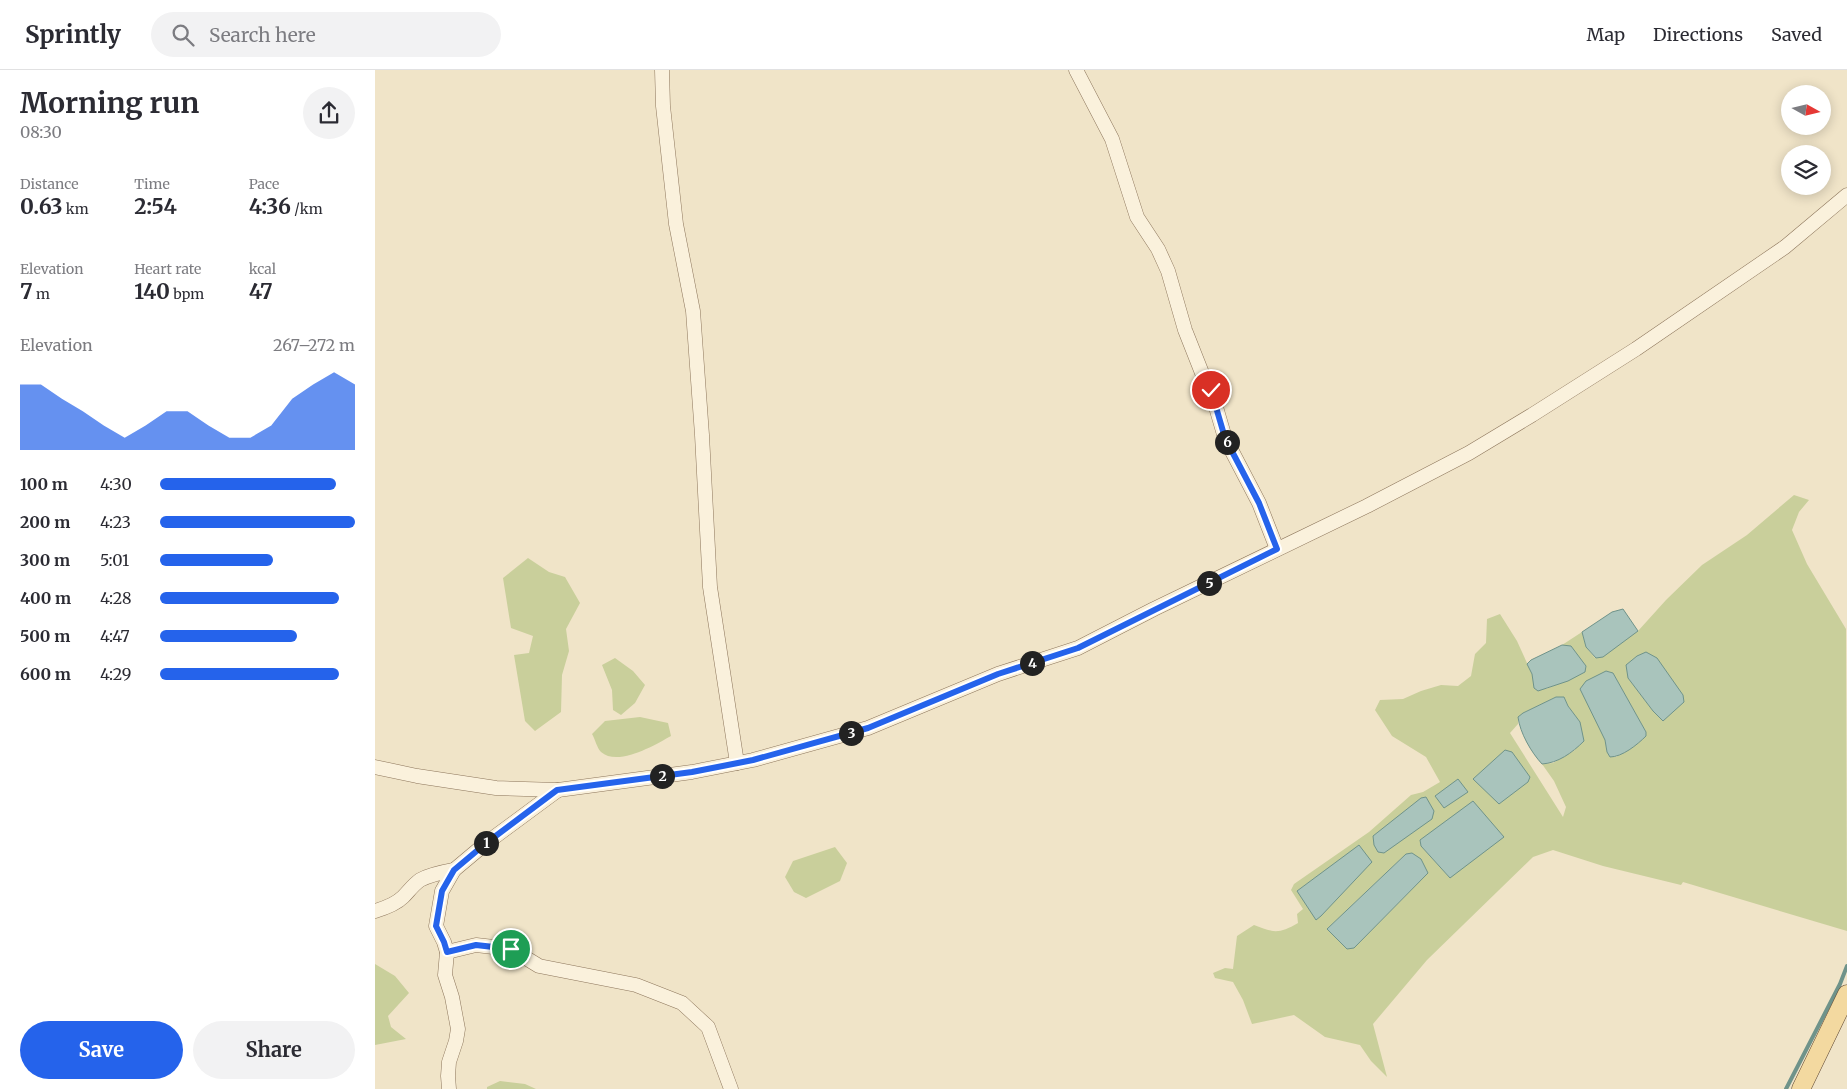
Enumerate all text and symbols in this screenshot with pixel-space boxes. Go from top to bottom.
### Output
search box [151,12,501,57]
text: Sprintly [25,19,121,50]
icon: search [169,21,197,49]
text: Search here [209,23,316,47]
text: Map [1587,23,1625,46]
text: Directions [1653,23,1743,46]
text: Saved [1771,23,1822,46]
text: Morning run [20,85,199,121]
north arrow [1781,85,1831,135]
map controls [1781,85,1831,195]
button: share [303,87,355,139]
text: 08:30 [20,122,62,142]
button: layers [1781,145,1831,195]
text: Distance [20,175,79,193]
text: Time [134,175,170,193]
text: Pace [249,175,279,193]
text: 0.63 [20,193,63,220]
text: 2:54 [134,193,177,220]
text: 4:36 [249,193,291,220]
text: km [63,200,89,218]
text: /km [291,200,323,218]
text: Elevation [20,260,84,278]
text: Heart rate [134,260,201,278]
text: kcal [249,260,276,278]
text: 7 [20,278,33,305]
text: 140 [134,278,170,305]
text: 47 [249,278,272,305]
text: m [33,285,50,303]
text: bpm [170,285,204,303]
text: Elevation [20,335,93,355]
text: 267–272 m [273,335,355,355]
pin [1190,369,1232,411]
icon: check [1197,376,1225,404]
pin: 6 [1215,430,1239,454]
text: 6 [1223,433,1232,451]
text: 100 m [20,474,68,494]
text: 4:30 [100,474,132,494]
text: 200 m [20,512,70,532]
text: 4:23 [100,512,131,532]
text: 300 m [20,550,70,570]
text: 5:01 [100,550,129,570]
pin: 5 [1197,570,1221,596]
text: 5 [1205,574,1214,592]
text: 400 m [20,588,71,608]
text: 4:28 [100,588,132,608]
text: 500 m [20,626,70,646]
text: 4:47 [100,626,130,646]
pin: 4 [1019,650,1045,676]
text: 4 [1028,654,1037,672]
text: 600 m [20,664,71,684]
text: 4:29 [100,664,132,684]
pin: 3 [839,720,863,746]
text: 3 [847,724,856,742]
pin: 2 [649,764,675,788]
text: 2 [658,767,667,785]
pin: 1 [473,830,499,856]
text: 1 [483,834,490,852]
pin [490,928,532,970]
icon: arrive [497,935,525,963]
button: Save [20,1021,183,1079]
button: Share [193,1021,355,1079]

